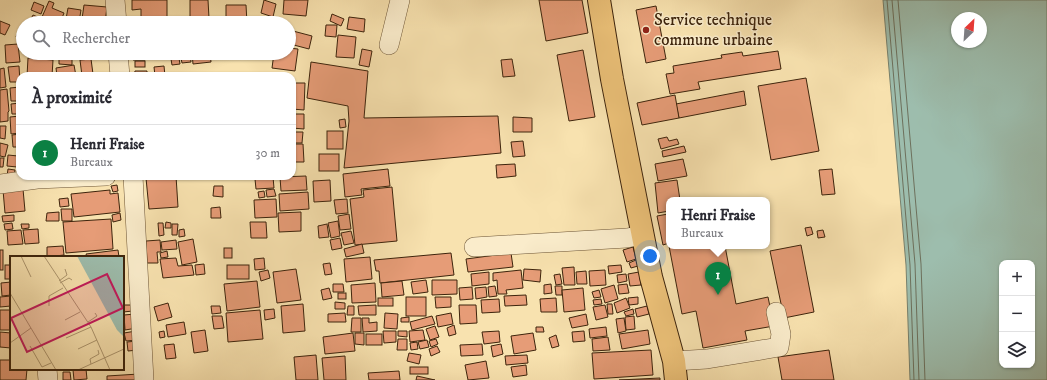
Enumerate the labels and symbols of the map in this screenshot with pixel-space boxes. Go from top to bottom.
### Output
place label: Service technique commune urbaine [654,9,773,51]
north arrow [951,12,987,48]
marker: Service technique commune urbaine [641,25,651,35]
your location [640,246,660,266]
inset map [10,256,124,370]
pin: 1 [705,262,731,295]

